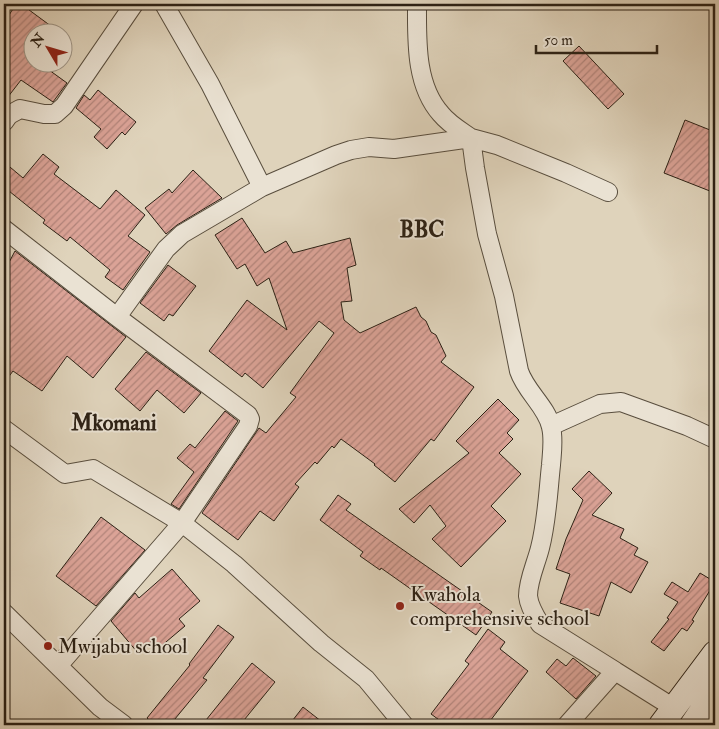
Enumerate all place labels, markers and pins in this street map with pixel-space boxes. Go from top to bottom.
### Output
place label: Kwahola comprehensive school [410,581,590,632]
marker: Kwahola comprehensive school [394,600,406,612]
place label: Mwijabu school [58,633,188,660]
marker: Mwijabu school [42,640,54,652]

